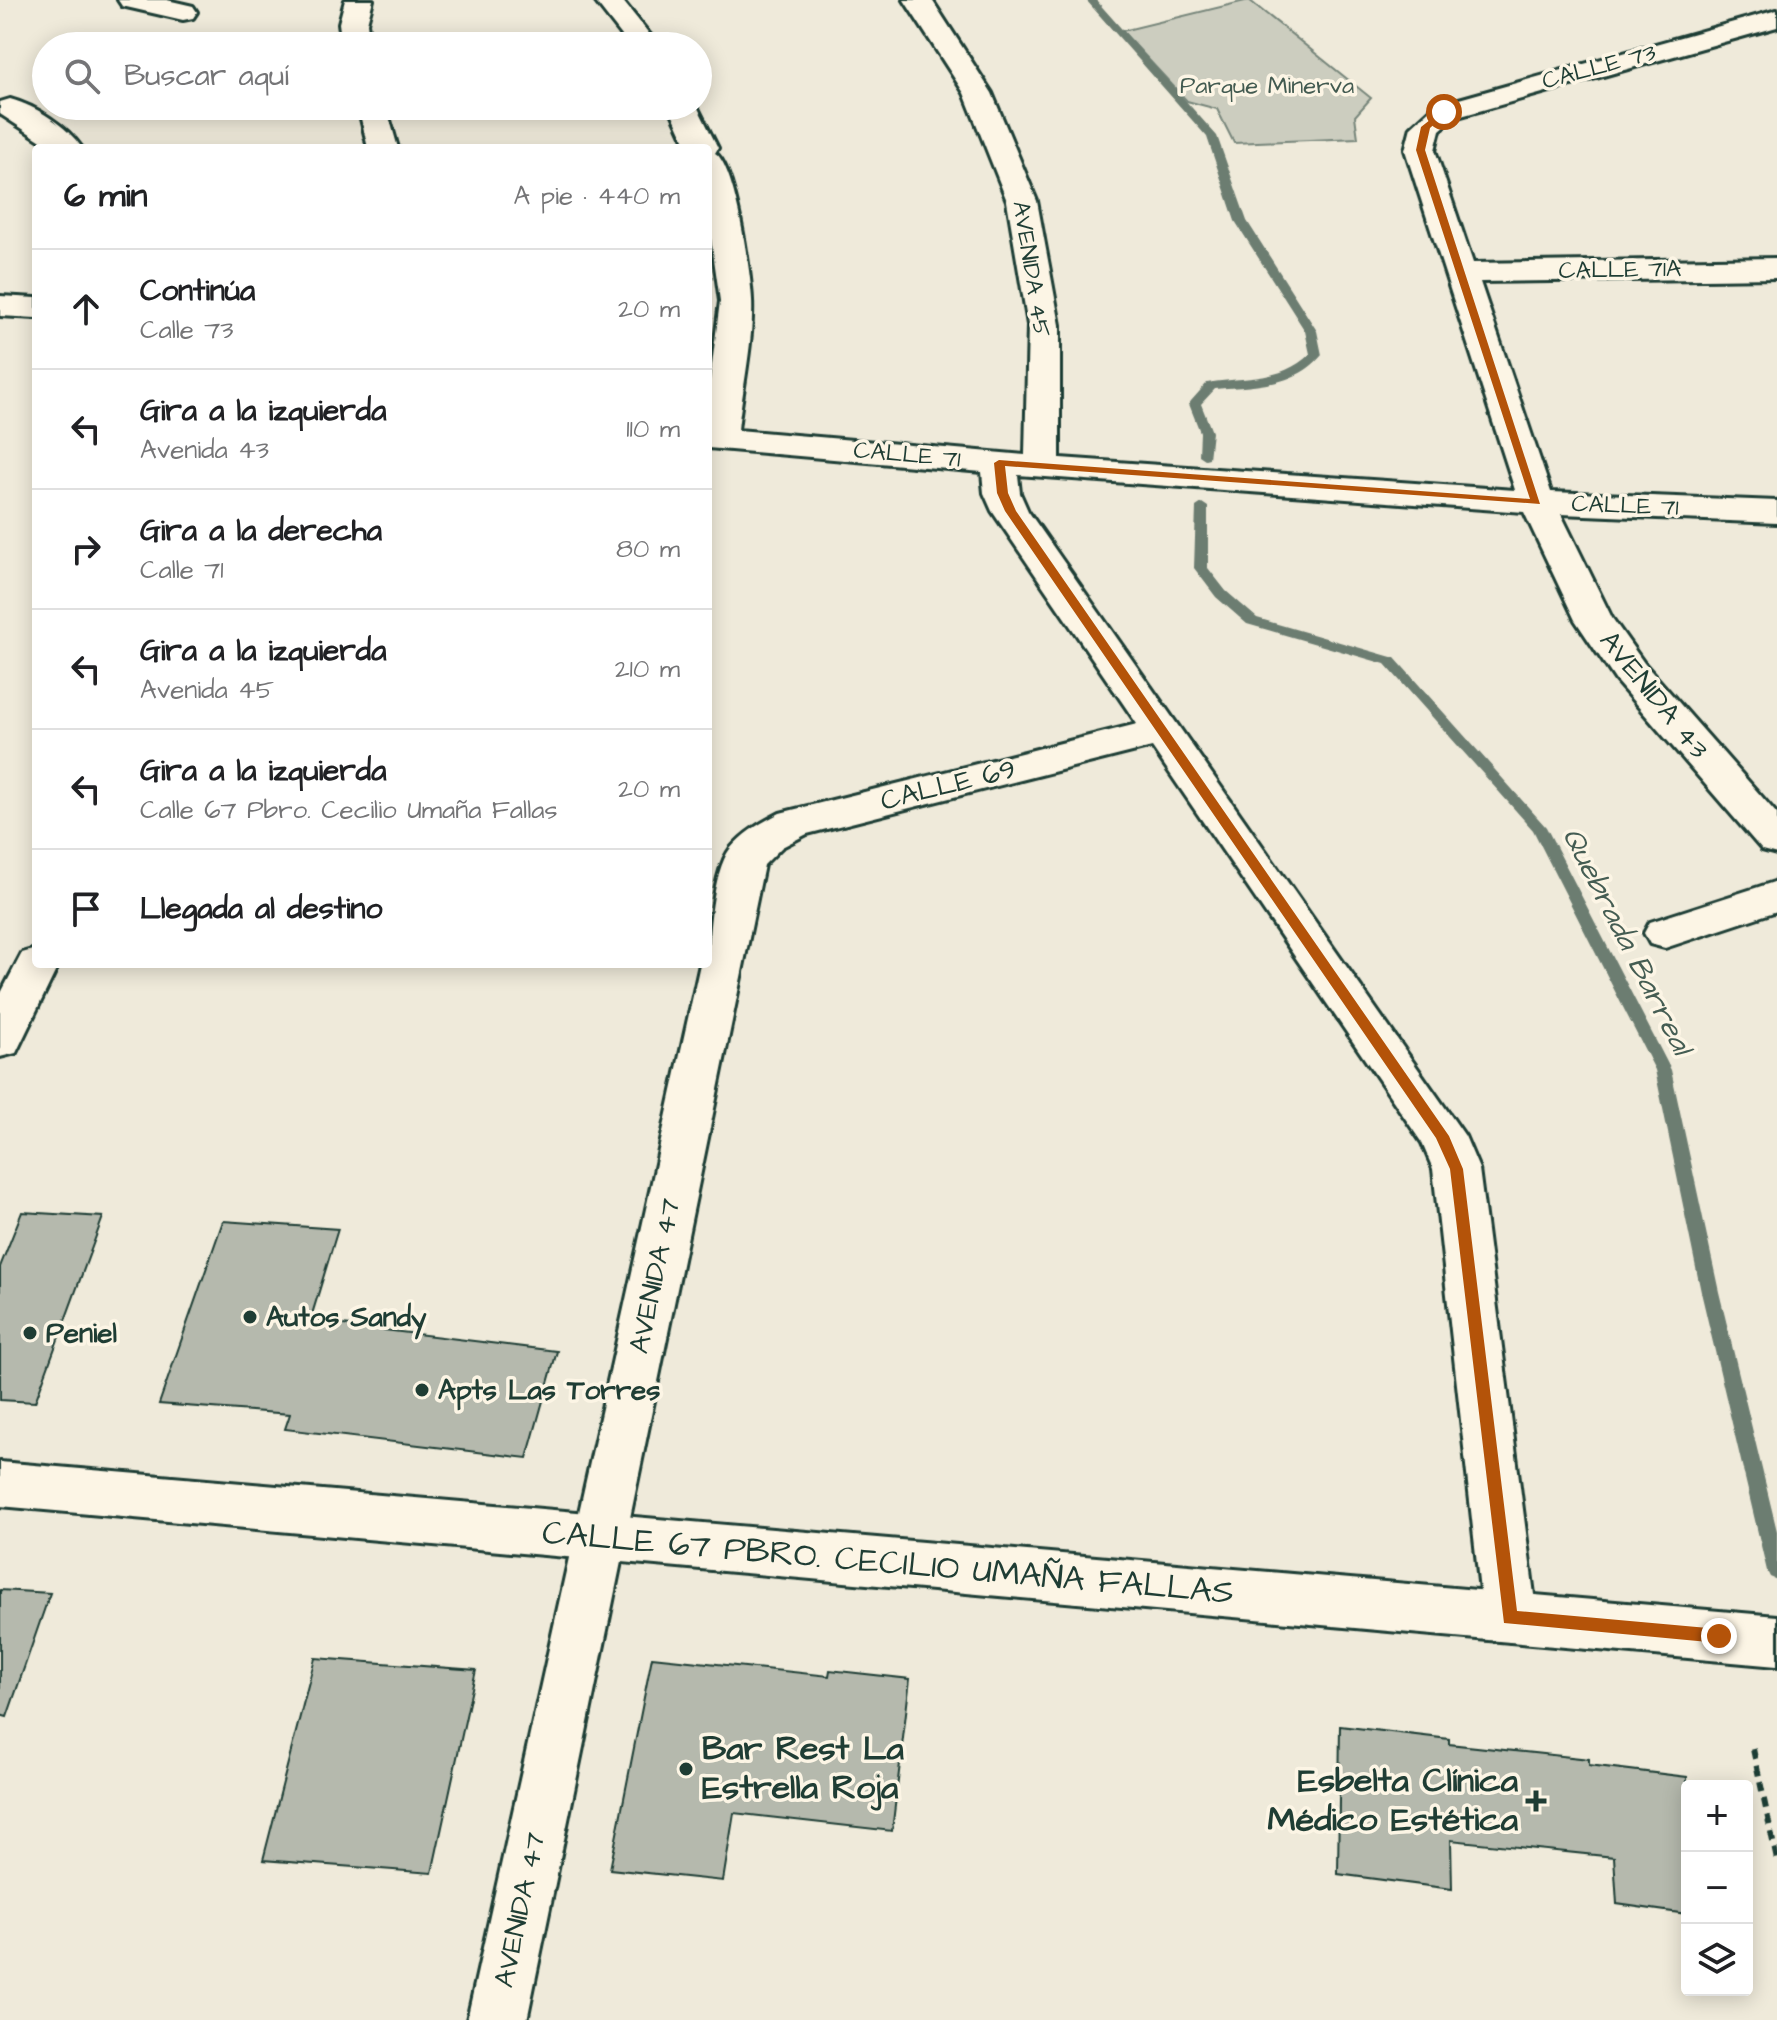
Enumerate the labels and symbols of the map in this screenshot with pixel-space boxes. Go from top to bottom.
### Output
street label: CALLE 73 [1538,36,1660,98]
park label: Parque Minerva [1180,69,1354,103]
route start [1426,94,1462,130]
street label: AVENIDA 45 [1003,199,1059,339]
street label: CALLE 71A [1558,252,1682,288]
street label: CALLE 71 [852,433,962,477]
street label: CALLE 71 [1571,487,1679,525]
street label: AVENIDA 43 [1590,623,1718,767]
street label: CALLE 69 [876,749,1020,821]
water label: Quebrada Barreal [1552,820,1704,1065]
street label: AVENIDA 47 [620,1195,690,1357]
place label: Autos Sandy [266,1298,427,1340]
marker: Autos Sandy [241,1308,259,1326]
place label: Peniel [46,1314,117,1353]
marker: Peniel [21,1324,39,1342]
place label: Apts Las Torres [438,1371,660,1411]
marker: Apts Las Torres [413,1381,431,1399]
street label: CALLE 67 PBRO. CECILIO UMAÑA FALLAS [540,1509,1236,1617]
route end [1701,1618,1737,1654]
place label: Bar Rest La Estrella Roja [702,1725,904,1812]
place label: Esbelta Clínica Médico Estética [1268,1757,1519,1844]
marker: Bar Rest La Estrella Roja [677,1760,695,1778]
marker: Esbelta Clínica Médico Estética [1525,1790,1547,1812]
street label: AVENIDA 47 [485,1829,555,1991]

